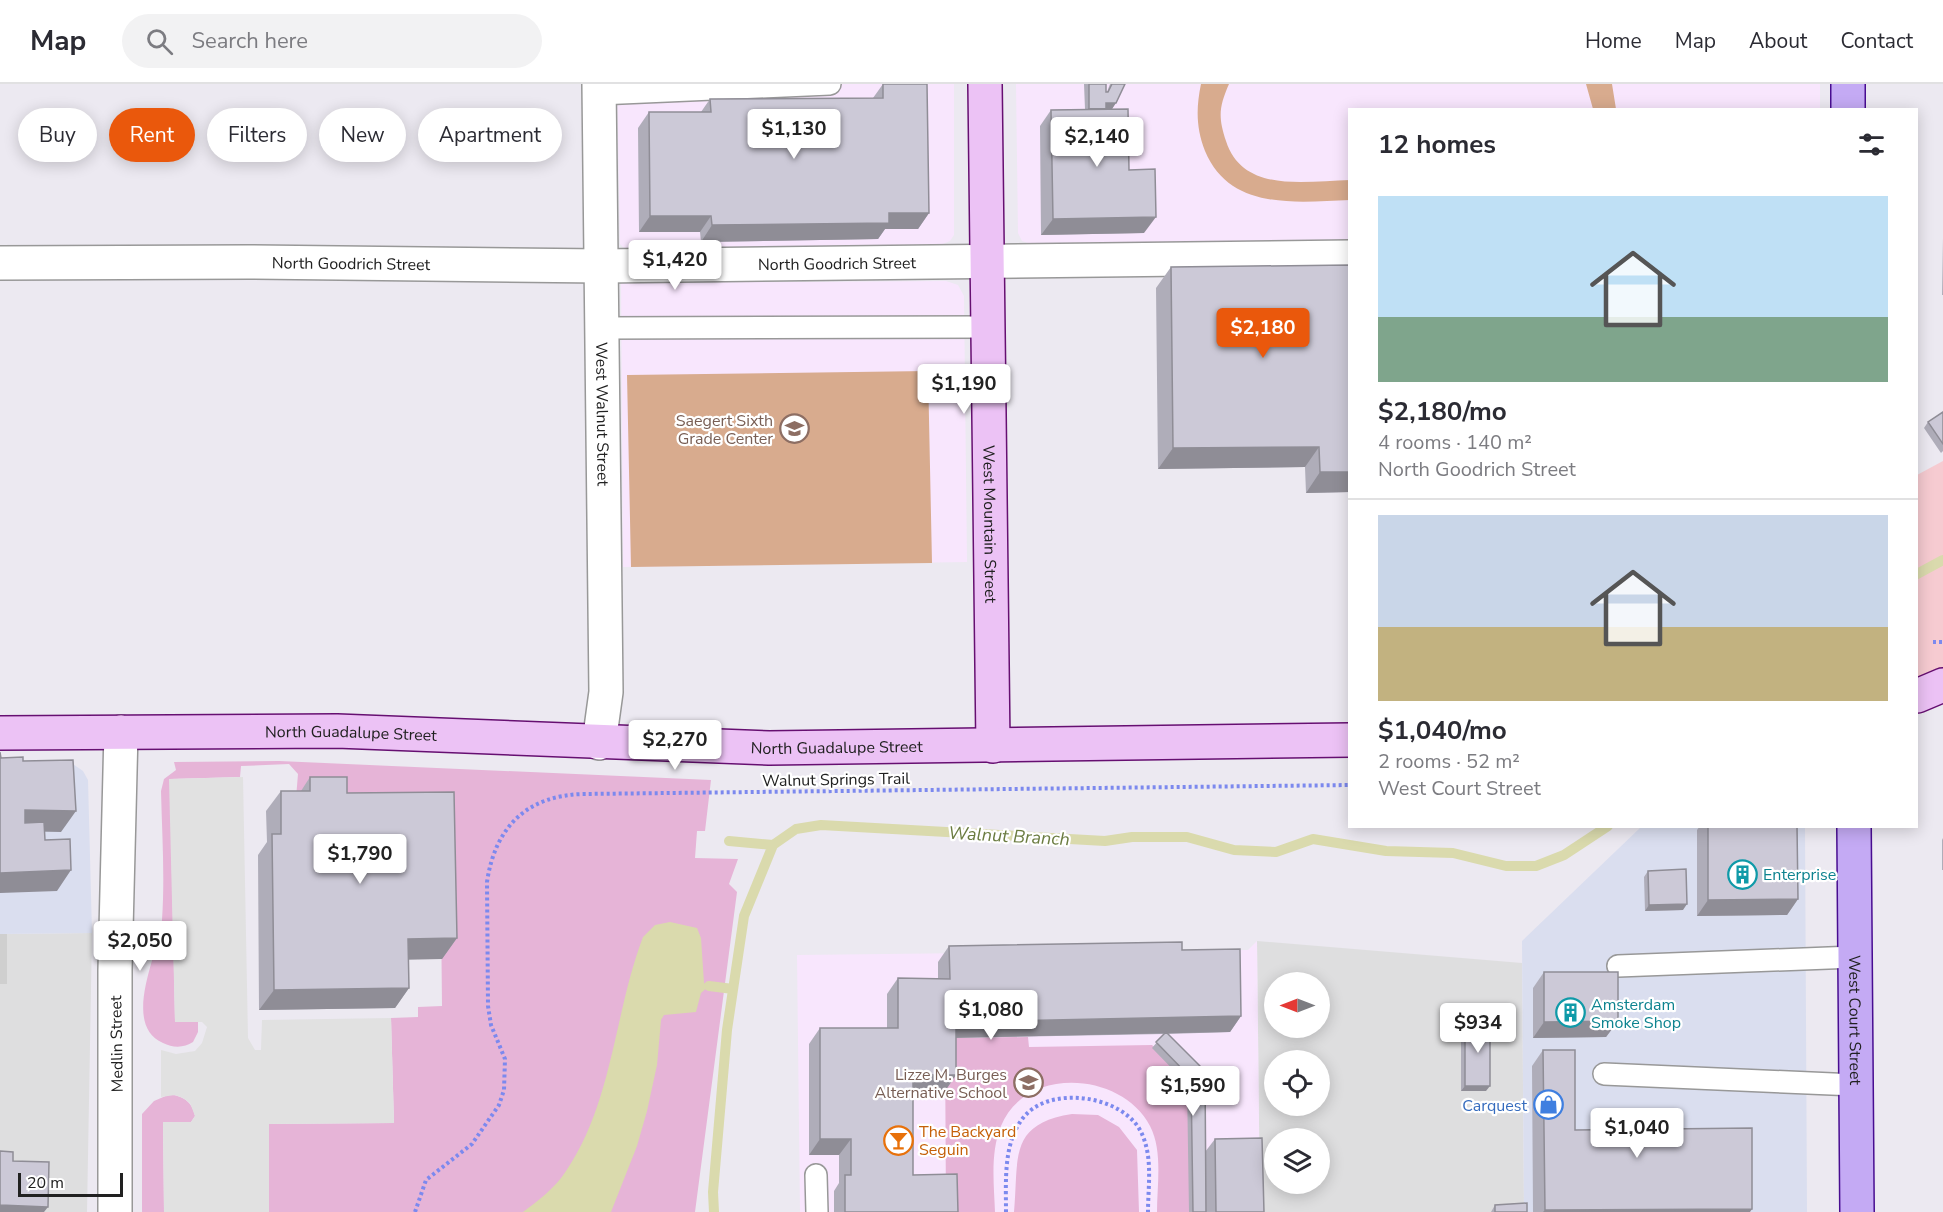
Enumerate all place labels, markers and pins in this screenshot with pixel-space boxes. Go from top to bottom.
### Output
pin: $1,130 [745,109,843,160]
pin: $2,140 [1048,117,1146,168]
pin: $1,420 [626,240,724,291]
pin: $2,180 [1214,308,1312,359]
pin: $1,190 [915,364,1013,415]
place label: Saegert Sixth Grade Center [676,410,773,450]
school or university icon: Saegert Sixth Grade Center [778,413,810,445]
pin: $2,270 [626,720,724,771]
pin: $1,790 [311,834,409,885]
building icon: Enterprise [1726,858,1758,890]
place label: Enterprise [1763,864,1836,886]
pin: $2,050 [91,921,189,972]
pin: $1,080 [942,990,1040,1041]
place label: Amsterdam Smoke Shop [1591,994,1681,1034]
building icon: Amsterdam Smoke Shop [1554,997,1586,1029]
pin: $934 [1442,1003,1514,1054]
place label: Lizze M. Burges Alternative School [874,1064,1007,1104]
pin: $1,590 [1144,1066,1242,1117]
school or university icon: Lizze M. Burges Alternative School [1012,1067,1044,1099]
shop icon: Carquest [1532,1089,1564,1121]
place label: Carquest [1462,1095,1527,1117]
pin: $1,040 [1588,1108,1686,1159]
place label: The Backyard Seguin [919,1121,1016,1161]
bar icon: The Backyard Seguin [882,1124,914,1156]

